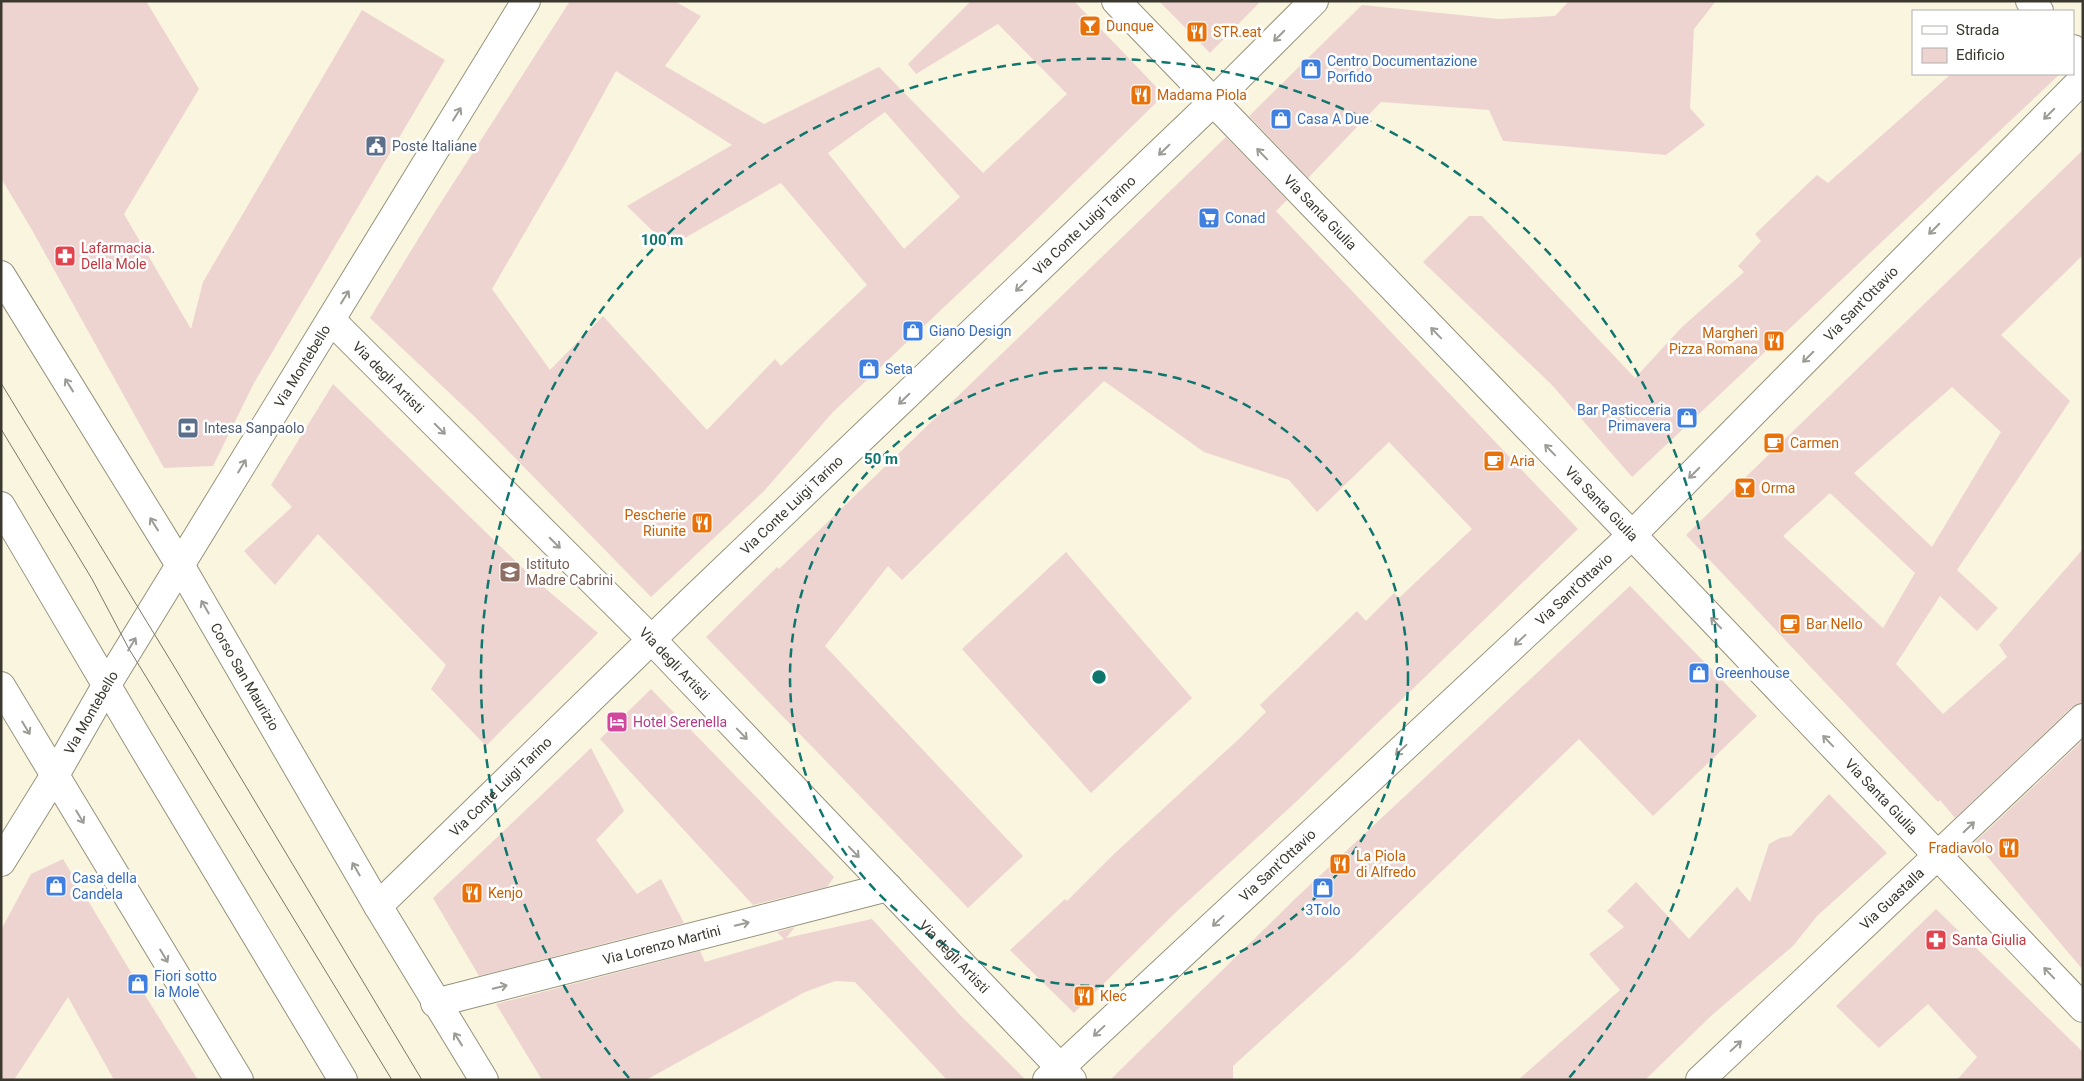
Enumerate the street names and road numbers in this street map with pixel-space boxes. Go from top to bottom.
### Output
street label: Via Conte Luigi Tarino [1030,172,1139,278]
street label: Via Santa Giulia [1281,172,1360,253]
street label: Via Sant'Ottavio [1820,263,1901,344]
street label: Via Montebello [271,322,334,410]
street label: Via degli Artisti [349,338,427,416]
street label: Via Conte Luigi Tarino [737,452,846,558]
street label: Via Santa Giulia [1562,463,1642,544]
street label: Via Sant'Ottavio [1532,550,1615,629]
street label: Corso San Maurizio [207,620,282,733]
street label: Via degli Artisti [636,624,713,703]
street label: Via Montebello [61,668,121,757]
street label: Via Conte Luigi Tarino [446,734,555,840]
street label: Via Santa Giulia [1842,756,1921,838]
street label: Via Sant'Ottavio [1236,826,1319,905]
street label: Via Guastalla [1856,865,1927,933]
street label: Via degli Artisti [916,917,993,996]
street label: Via Lorenzo Martini [601,922,722,968]

